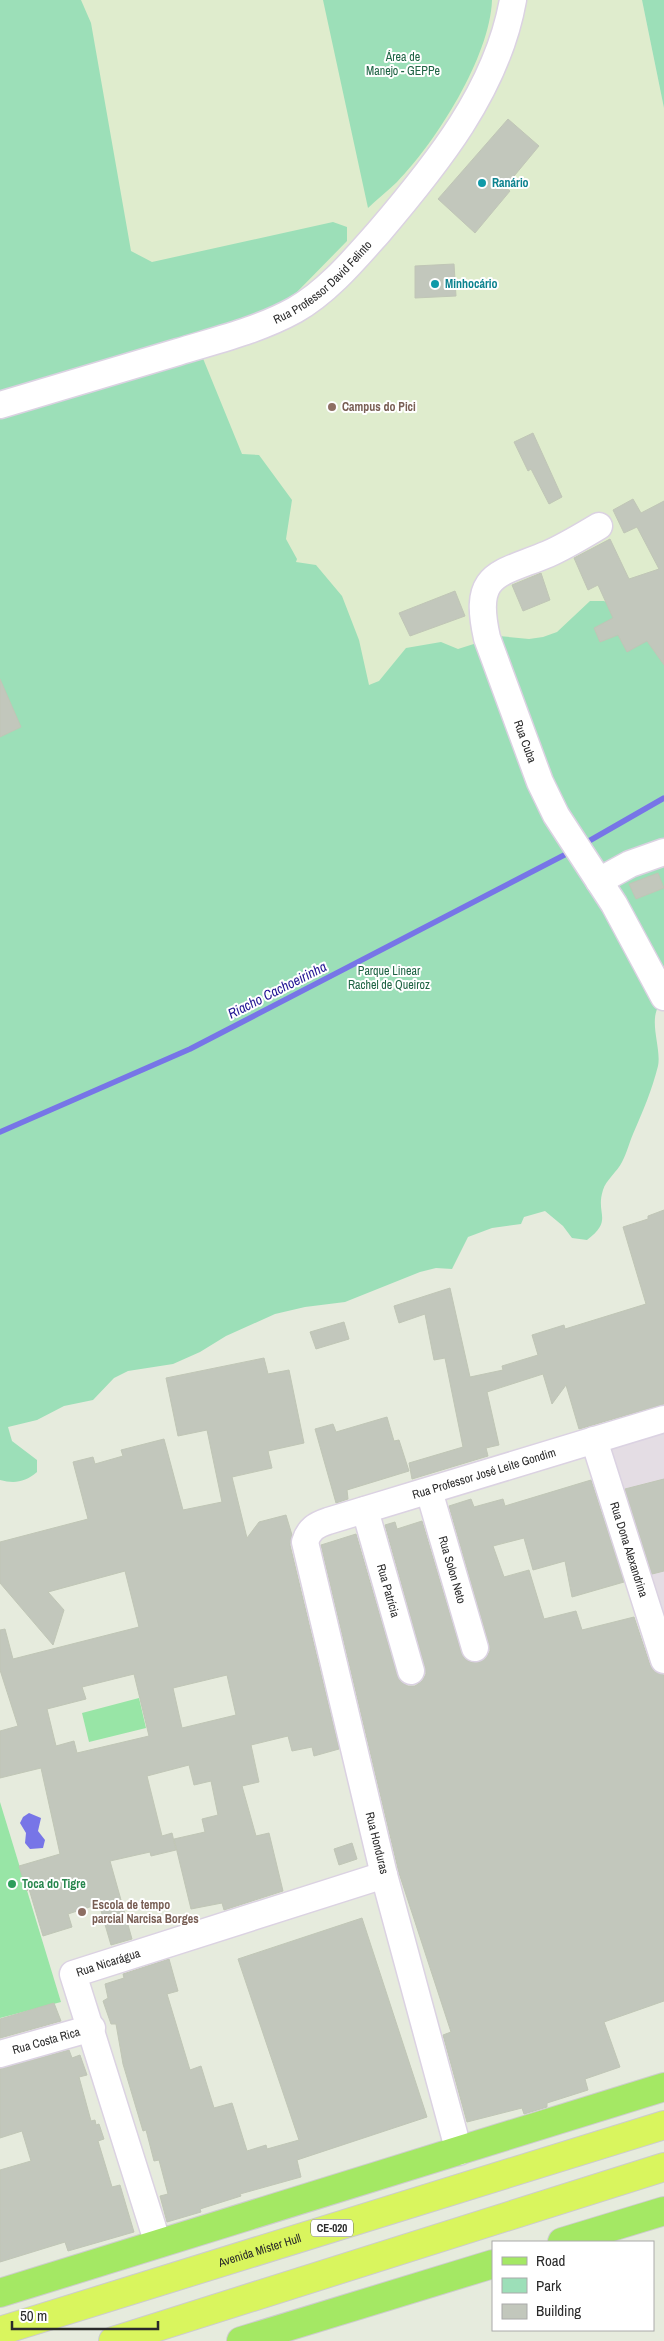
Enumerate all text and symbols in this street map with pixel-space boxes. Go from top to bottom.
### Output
park label: Área de Manejo - GEPPe [366,49,440,79]
place label: Ranário [492,175,529,191]
marker: Ranário [476,177,488,189]
street label: Rua Professor David Felinto [271,237,375,328]
place label: Minhocário [445,276,498,292]
marker: Minhocário [429,278,441,290]
place label: Campus do Pici [342,399,416,415]
marker: Campus do Pici [326,401,338,413]
street label: Rua Cuba [510,718,540,766]
water label: Riacho Cachoeirinha [225,957,329,1023]
park label: Parque Linear Rachel de Queiroz [348,963,430,993]
street label: Rua Professor José Leite Gondim [410,1444,558,1503]
street label: Rua Dona Alexandrina [606,1500,652,1600]
street label: Rua Solon Neto [435,1534,470,1605]
street label: Rua Patrícia [373,1562,403,1620]
street label: Rua Honduras [362,1810,392,1876]
place label: Toca do Tigre [22,1876,86,1892]
marker: Toca do Tigre [6,1878,18,1890]
place label: Escola de tempo parcial Narcisa Borges [92,1897,199,1927]
marker: Escola de tempo parcial Narcisa Borges [76,1906,88,1918]
street label: Rua Nicarágua [74,1945,143,1980]
street label: Rua Costa Rica [11,2024,82,2058]
road number: CE-020 [311,2220,353,2236]
street label: Avenida Mister Hull [215,2230,303,2271]
legend [492,2241,654,2331]
text: Road [536,2250,565,2271]
text: Park [536,2275,562,2296]
scale bar [12,2298,159,2330]
text: Building [536,2300,581,2321]
text: 50 m [20,2305,47,2326]

